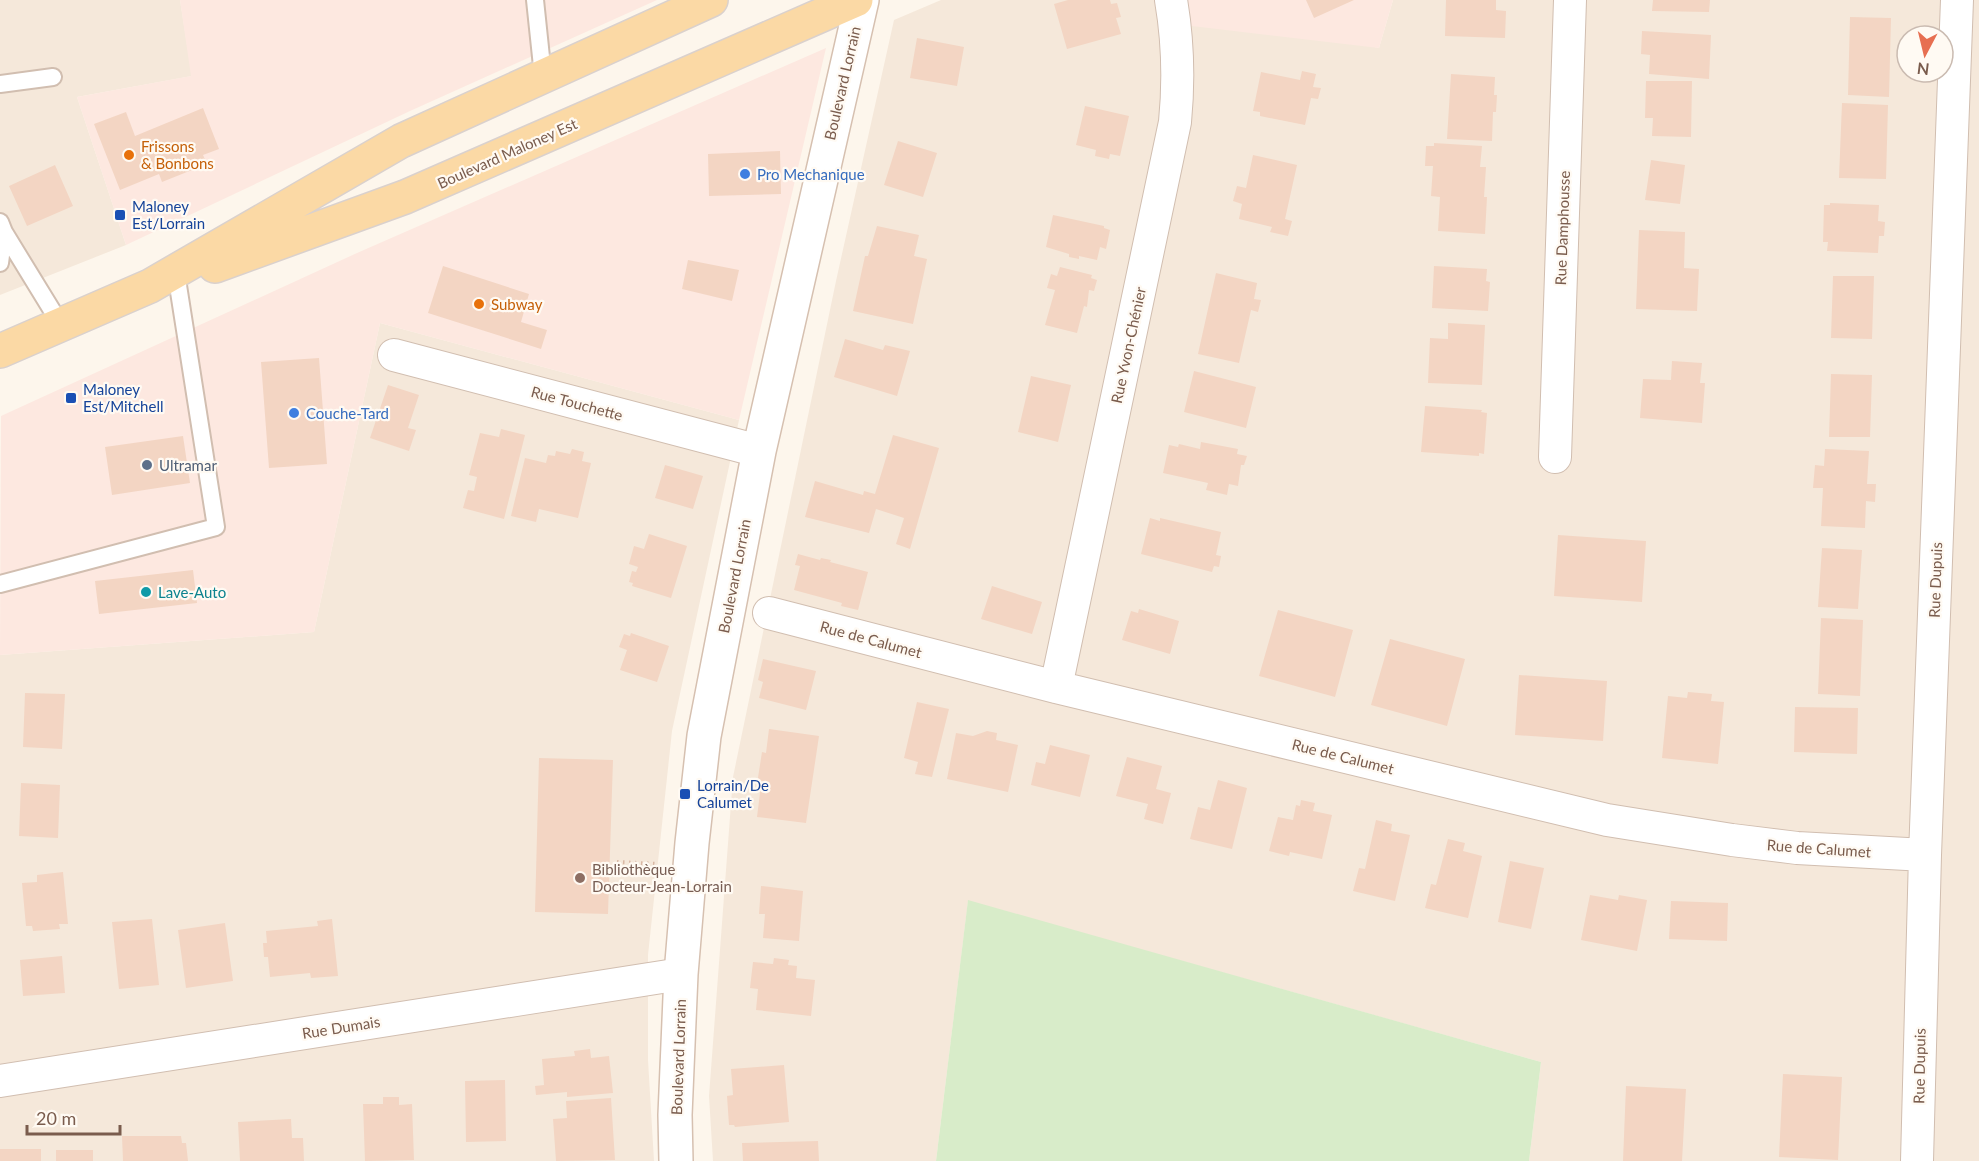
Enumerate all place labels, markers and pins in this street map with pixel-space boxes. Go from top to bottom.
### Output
place label: Frissons & Bonbons [141,137,214,172]
marker: Frissons & Bonbons [122,148,136,162]
place label: Pro Mechanique [757,165,865,183]
marker: Pro Mechanique [738,167,752,181]
place label: Maloney Est/Lorrain [132,197,205,232]
marker: Maloney Est/Lorrain [113,208,127,222]
place label: Subway [491,295,543,313]
marker: Subway [472,297,486,311]
place label: Maloney Est/Mitchell [83,380,163,415]
marker: Maloney Est/Mitchell [64,391,78,405]
place label: Couche-Tard [306,404,389,422]
marker: Couche-Tard [287,406,301,420]
place label: Ultramar [159,456,217,474]
marker: Ultramar [140,458,154,472]
place label: Lave-Auto [158,583,226,601]
marker: Lave-Auto [139,585,153,599]
place label: Lorrain/De Calumet [697,776,769,811]
marker: Lorrain/De Calumet [678,787,692,801]
place label: Bibliothèque Docteur-Jean-Lorrain [592,860,732,895]
marker: Bibliothèque Docteur-Jean-Lorrain [573,871,587,885]

